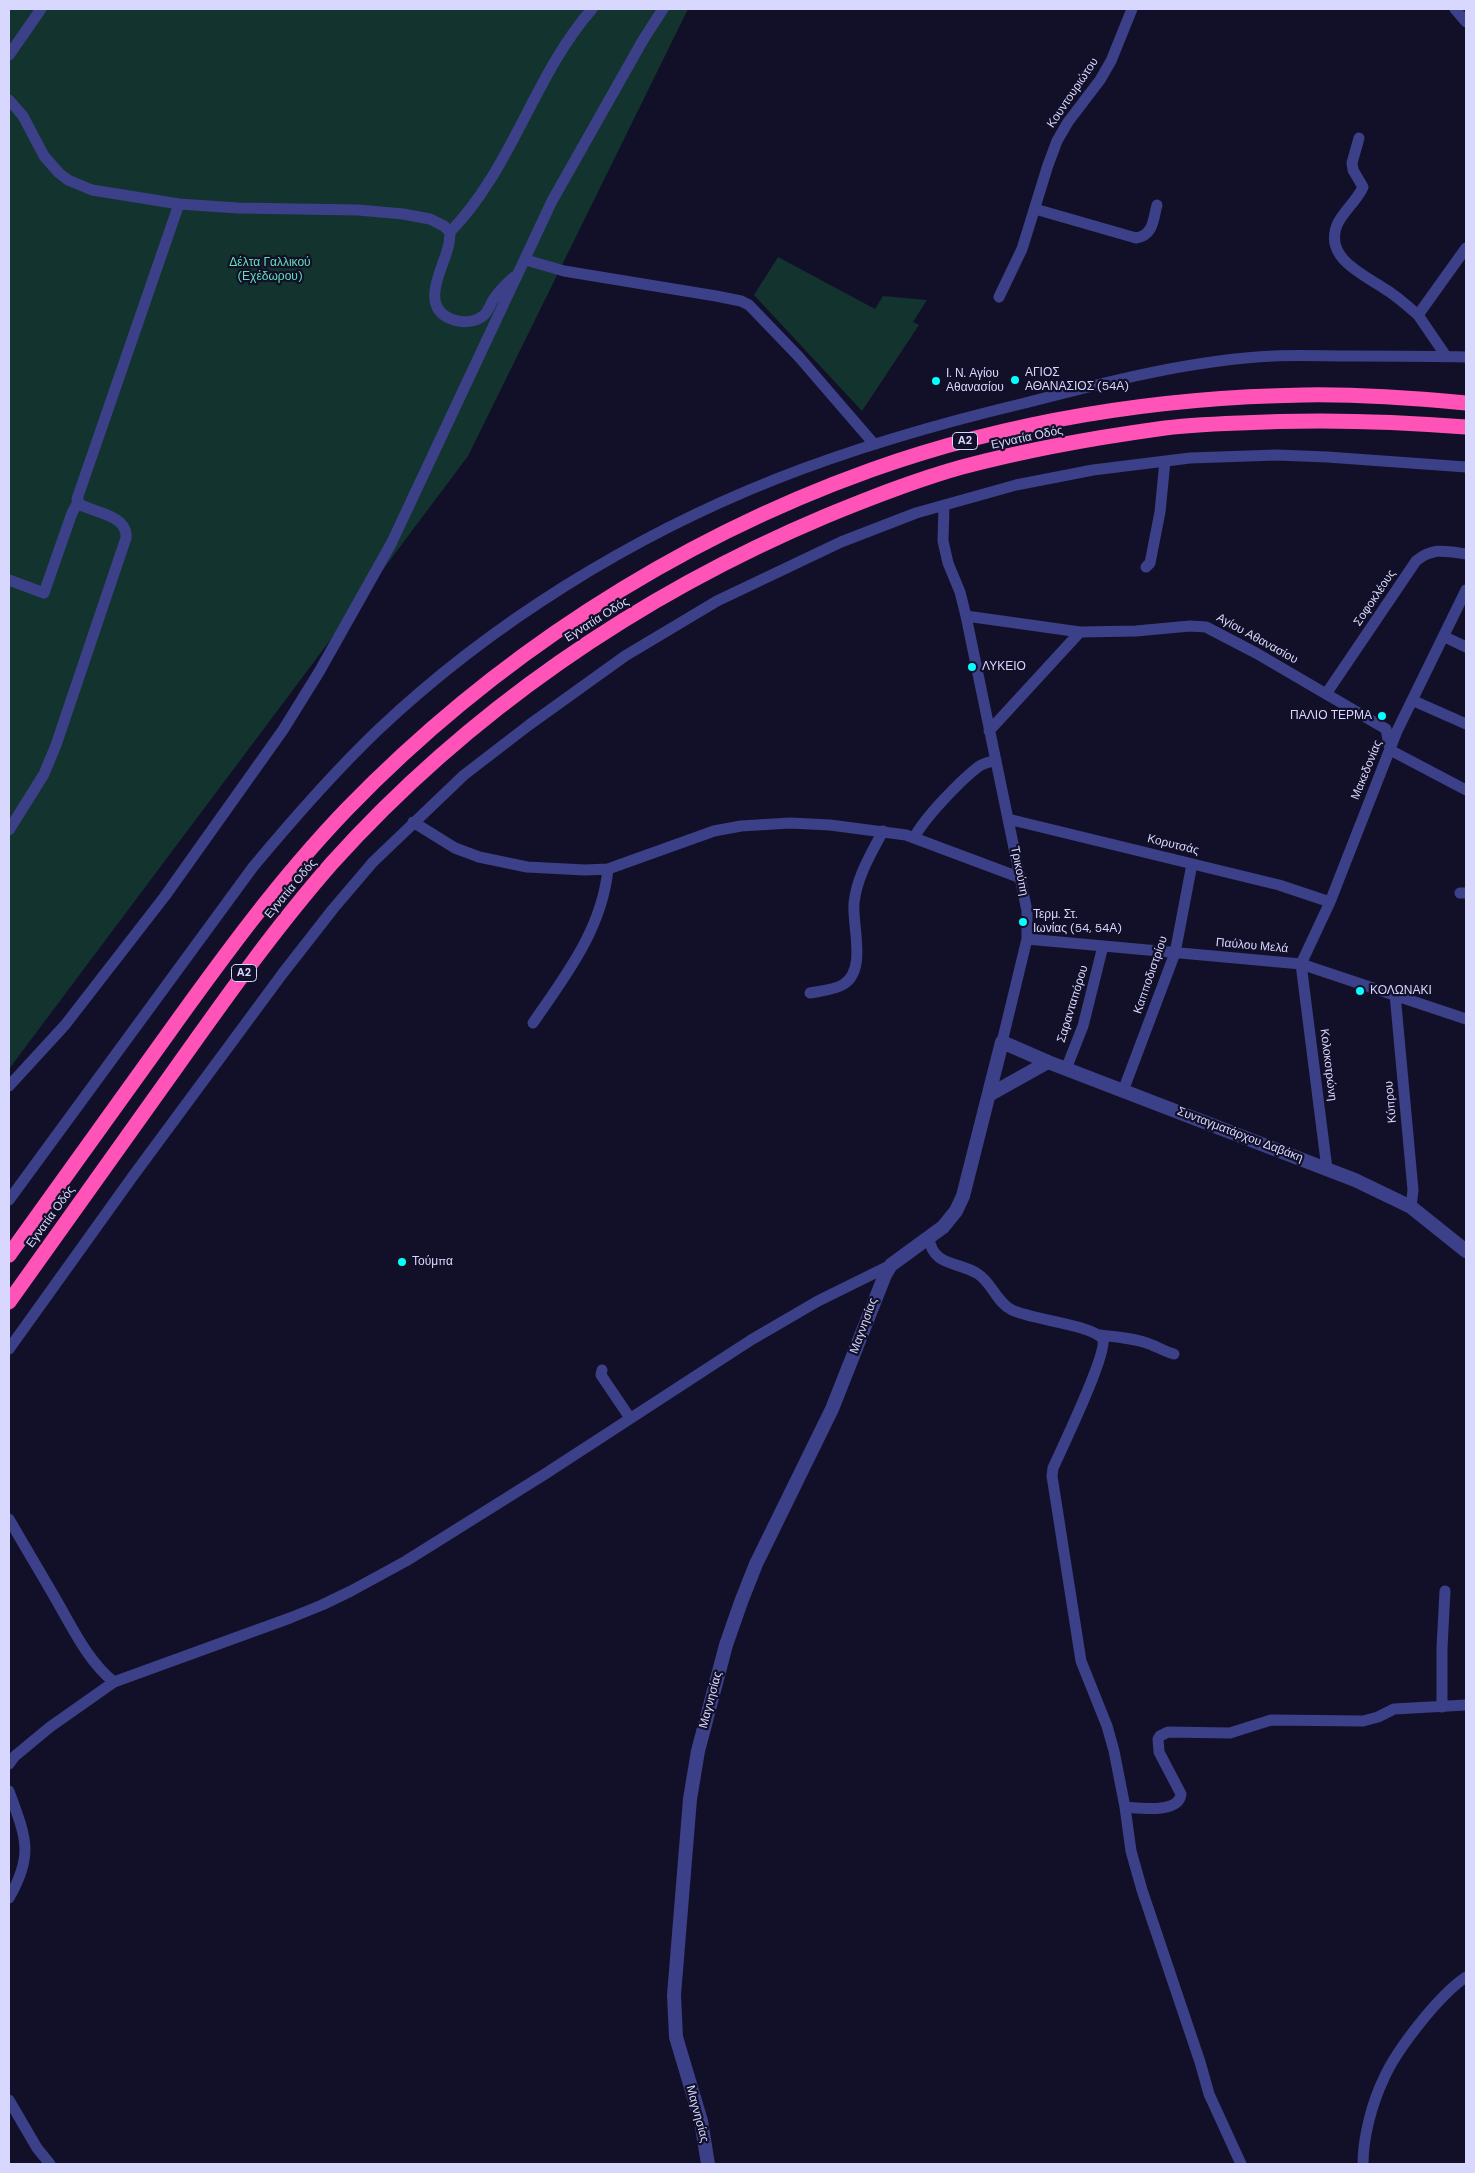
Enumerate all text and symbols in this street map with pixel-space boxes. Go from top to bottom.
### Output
street label: Κουντουριώτου [1044,55,1102,131]
park label: Δέλτα Γαλλικού (Εχέδωρου) [229,256,311,284]
place label: ΑΓΙΟΣ ΑΘΑΝΑΣΙΟΣ (54Α) [1025,366,1129,394]
place label: Ι. Ν. Αγίου Αθανασίου [946,367,1004,395]
marker: ΑΓΙΟΣ ΑΘΑΝΑΣΙΟΣ (54Α) [1009,374,1021,386]
marker: Ι. Ν. Αγίου Αθανασίου [930,375,942,387]
street label: Εγνατία Οδός [990,423,1064,453]
road number: Α2 [952,432,978,450]
street label: Σοφοκλέους [1351,567,1399,629]
street label: Εγνατία Οδός [562,595,632,645]
street label: Αγίου Αθανασίου [1214,611,1300,667]
place label: ΛΥΚΕΙΟ [982,660,1026,674]
marker: ΛΥΚΕΙΟ [966,661,978,673]
place label: ΠΑΛΙΟ ΤΕΡΜΑ [1290,709,1372,723]
marker: ΠΑΛΙΟ ΤΕΡΜΑ [1376,710,1388,722]
street label: Μακεδονίας [1349,738,1385,802]
street label: Κορυτσάς [1146,832,1200,858]
street label: Τρικούπη [1007,845,1031,897]
street label: Εγνατία Οδός [262,856,320,922]
place label: Τερμ. Στ. Ιωνίας (54, 54Α) [1033,908,1122,936]
marker: Τερμ. Στ. Ιωνίας (54, 54Α) [1017,916,1029,928]
street label: Καπποδιστρίου [1131,934,1171,1016]
street label: Παύλου Μελά [1215,936,1289,956]
road number: Α2 [232,964,256,981]
street label: Σαρανταπόρου [1054,964,1092,1044]
place label: ΚΟΛΩΝΑΚΙ [1370,984,1432,998]
marker: ΚΟΛΩΝΑΚΙ [1354,985,1366,997]
street label: Κολοκοτρώνη [1316,1028,1340,1102]
street label: Κύπρου [1382,1080,1400,1124]
street label: Συνταγματάρχου Δαβάκη [1175,1104,1305,1166]
street label: Εγνατία Οδός [24,1183,78,1251]
place label: Τούμπα [412,1255,453,1269]
marker: Τούμπα [396,1256,408,1268]
street label: Μαγνησίας [847,1296,881,1356]
street label: Μαγνησίας [696,1670,726,1730]
street label: Μαγνησίας [682,2084,712,2144]

